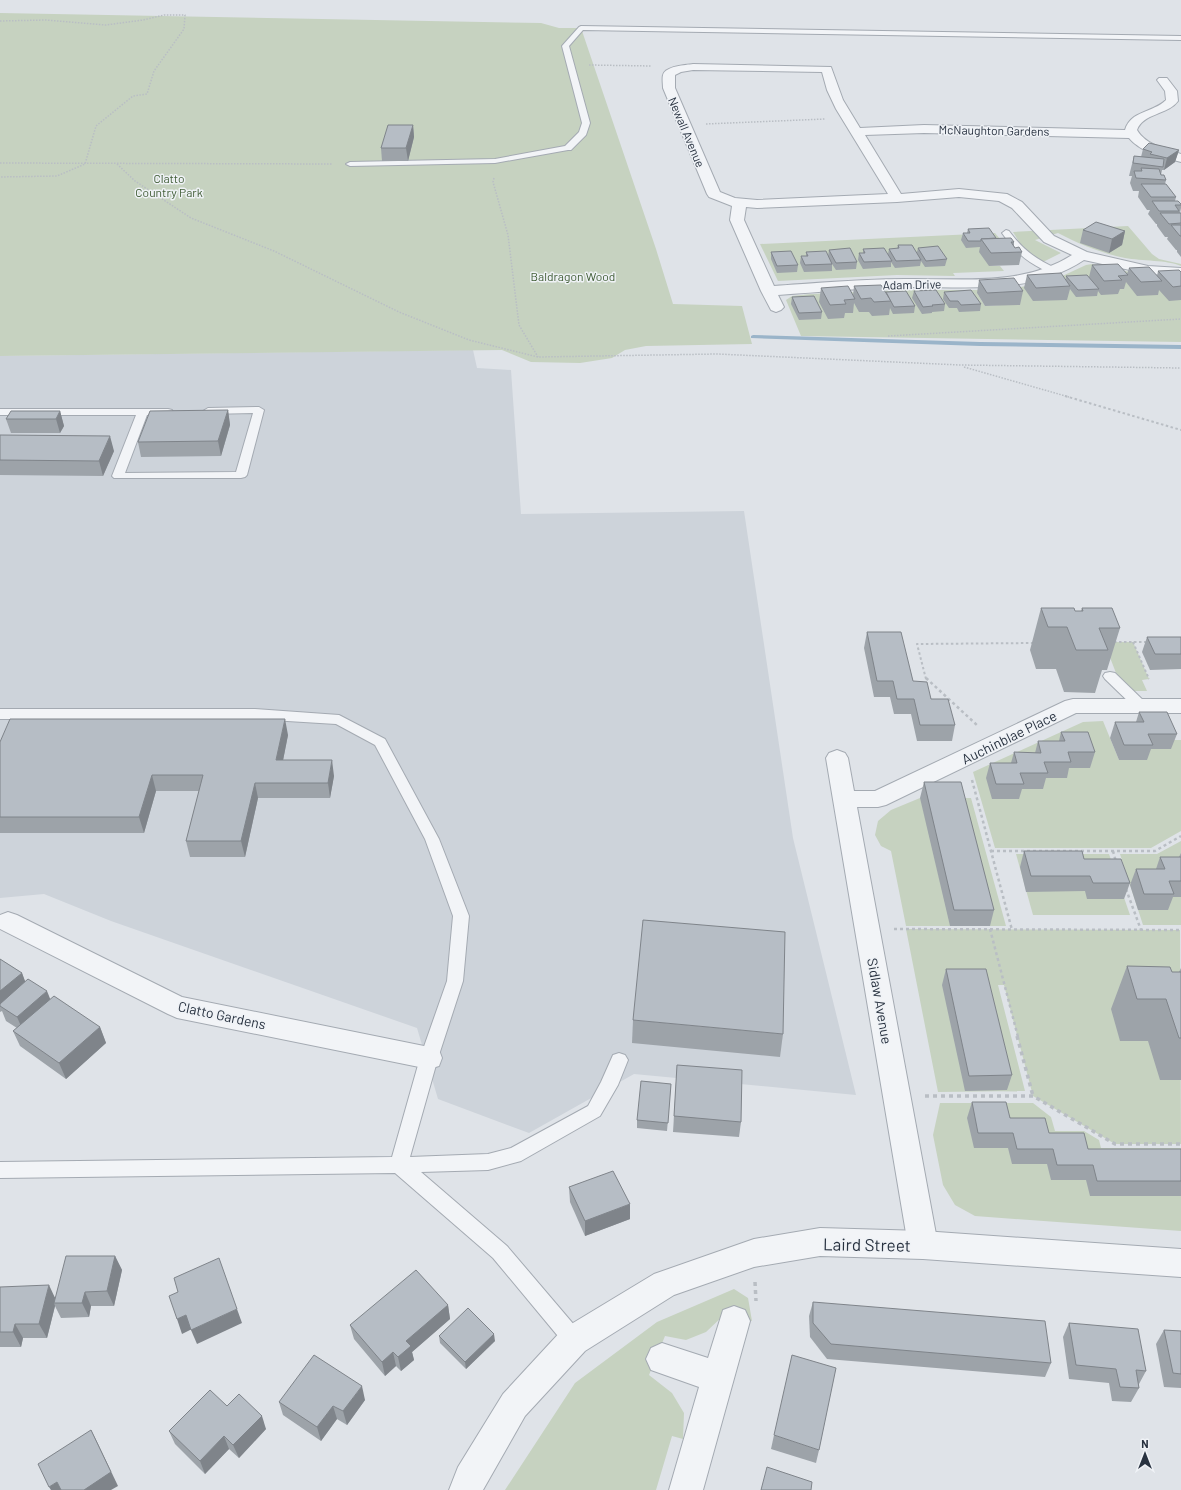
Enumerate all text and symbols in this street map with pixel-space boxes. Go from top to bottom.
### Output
street label: Newall Avenue [666,95,708,169]
street label: McNaughton Gardens [938,122,1050,138]
park label: Clatto Country Park [135,171,203,199]
park label: Baldragon Wood [531,269,615,283]
street label: Adam Drive [882,276,942,292]
street label: Auchinblae Place [959,707,1059,767]
street label: Sidlaw Avenue [864,957,896,1045]
street label: Clatto Gardens [177,997,268,1033]
street label: Laird Street [823,1233,911,1255]
north arrow [1125,1434,1165,1474]
text: N [1141,1437,1149,1450]

